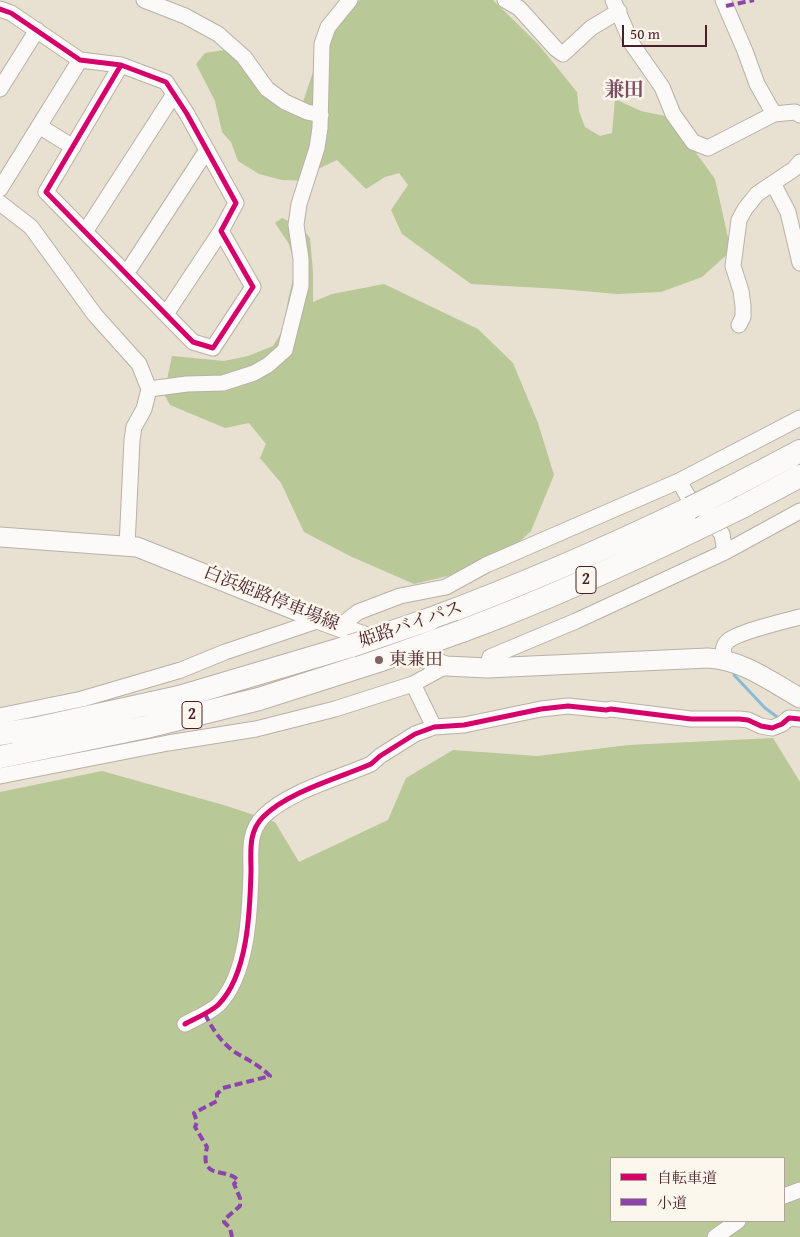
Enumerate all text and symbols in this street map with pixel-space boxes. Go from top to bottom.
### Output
scale bar [625,15,710,47]
text: 50 m [630,23,660,44]
district label: 兼田 [604,79,644,103]
street label: 白浜姫路停車場線 [200,562,342,636]
road number: 2 [576,566,596,594]
street label: 姫路バイパス [356,597,466,653]
place label: 東兼田 [389,649,443,671]
marker: 東兼田 [373,654,385,666]
road number: 2 [182,702,202,728]
legend [610,1157,785,1222]
text: 自転車道 [657,1167,717,1188]
text: 小道 [657,1192,687,1213]

